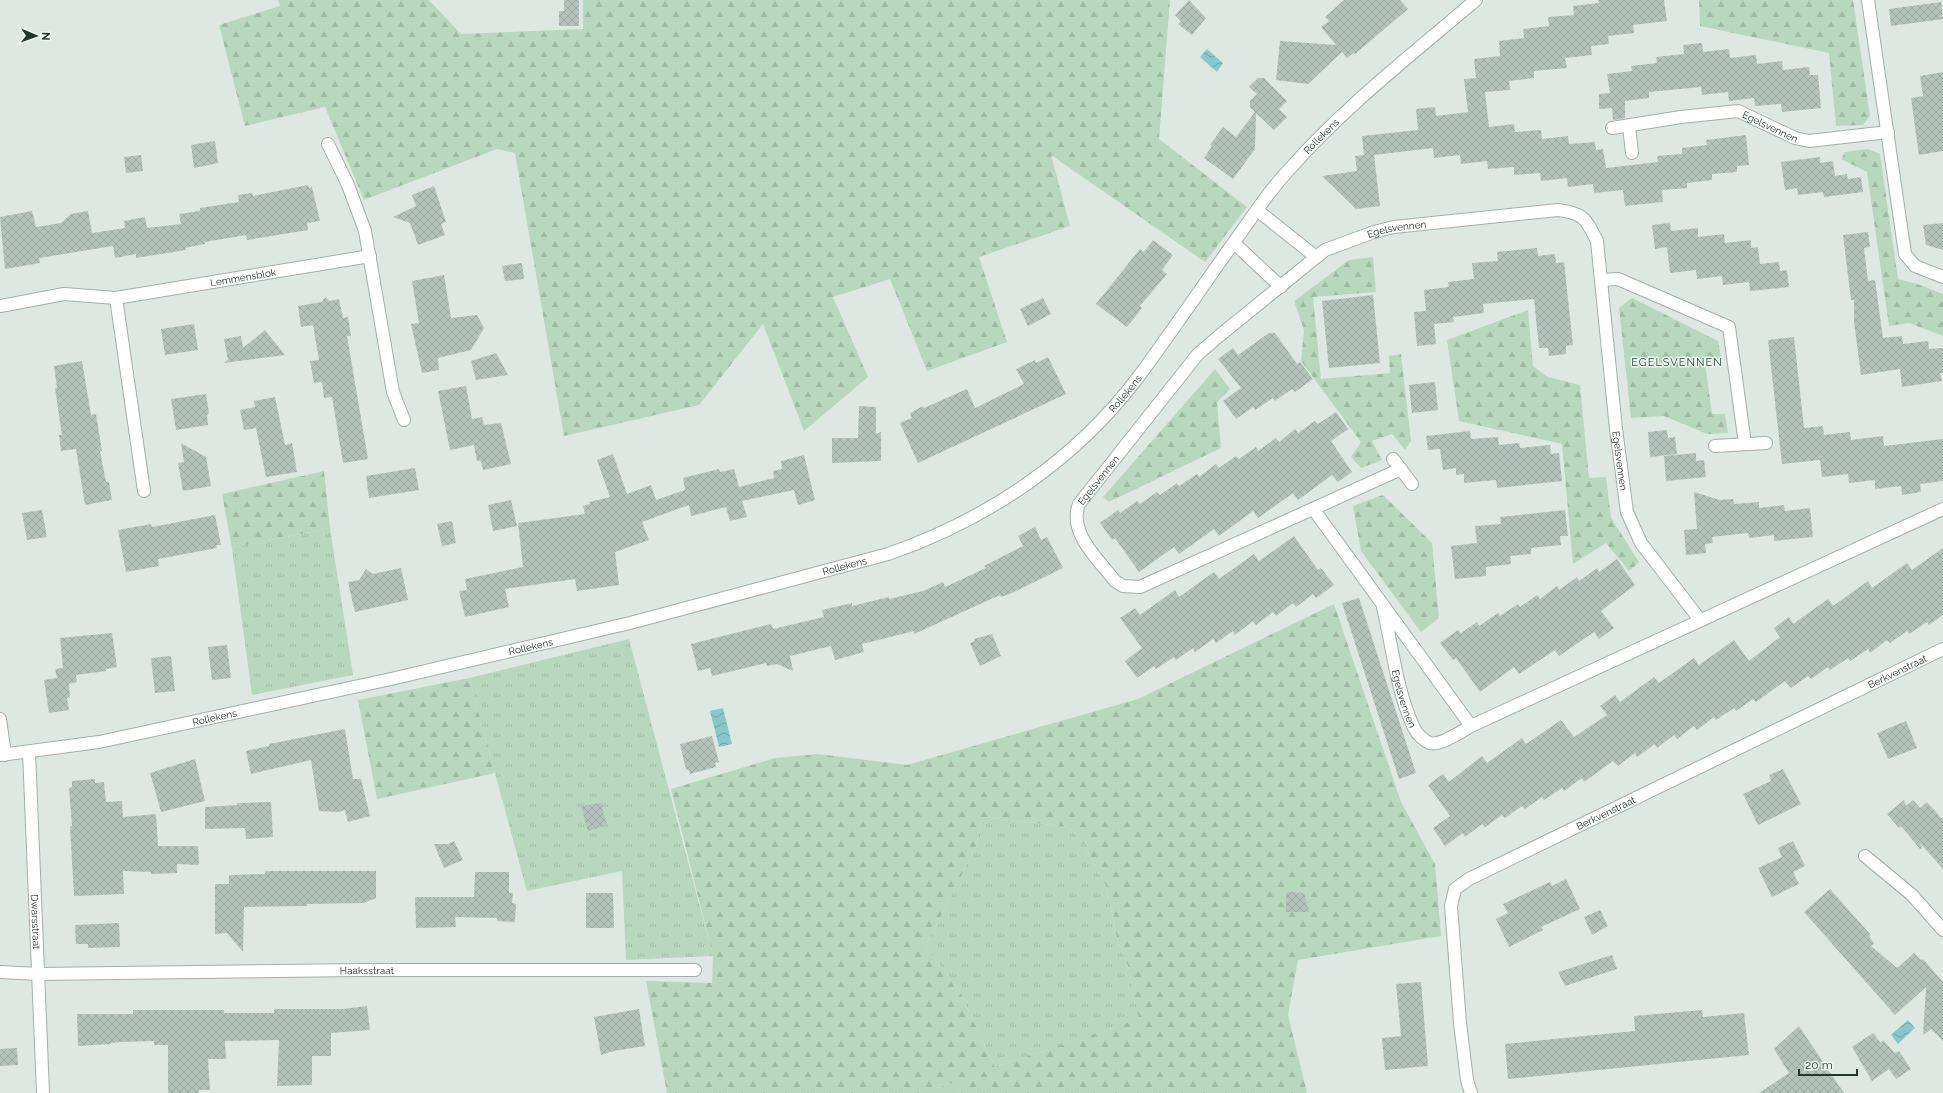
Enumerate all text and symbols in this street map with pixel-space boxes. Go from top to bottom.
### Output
north arrow [16,16,56,56]
text: N [39,32,52,41]
street label: Egelsvennen [1741,109,1800,145]
street label: Rollekens [1301,116,1341,156]
street label: Egelsvennen [1366,219,1427,240]
street label: Lemmensblok [209,267,278,288]
district label: EGELSVENNEN [1631,356,1723,369]
street label: Rollekens [1107,373,1144,415]
street label: Egelsvennen [1610,430,1629,491]
street label: Egelsvennen [1076,453,1122,507]
street label: Rollekens [821,555,868,577]
street label: Rollekens [507,636,554,657]
street label: Berkvenstraat [1866,652,1929,691]
street label: Egelsvennen [1390,669,1418,730]
street label: Rollekens [191,707,238,728]
street label: Berkvenstraat [1575,794,1638,832]
street label: Dwarsstraat [29,894,42,950]
street label: Haaksstraat [340,965,395,976]
scale bar [1799,1051,1857,1077]
text: 20 m [1805,1058,1833,1072]

